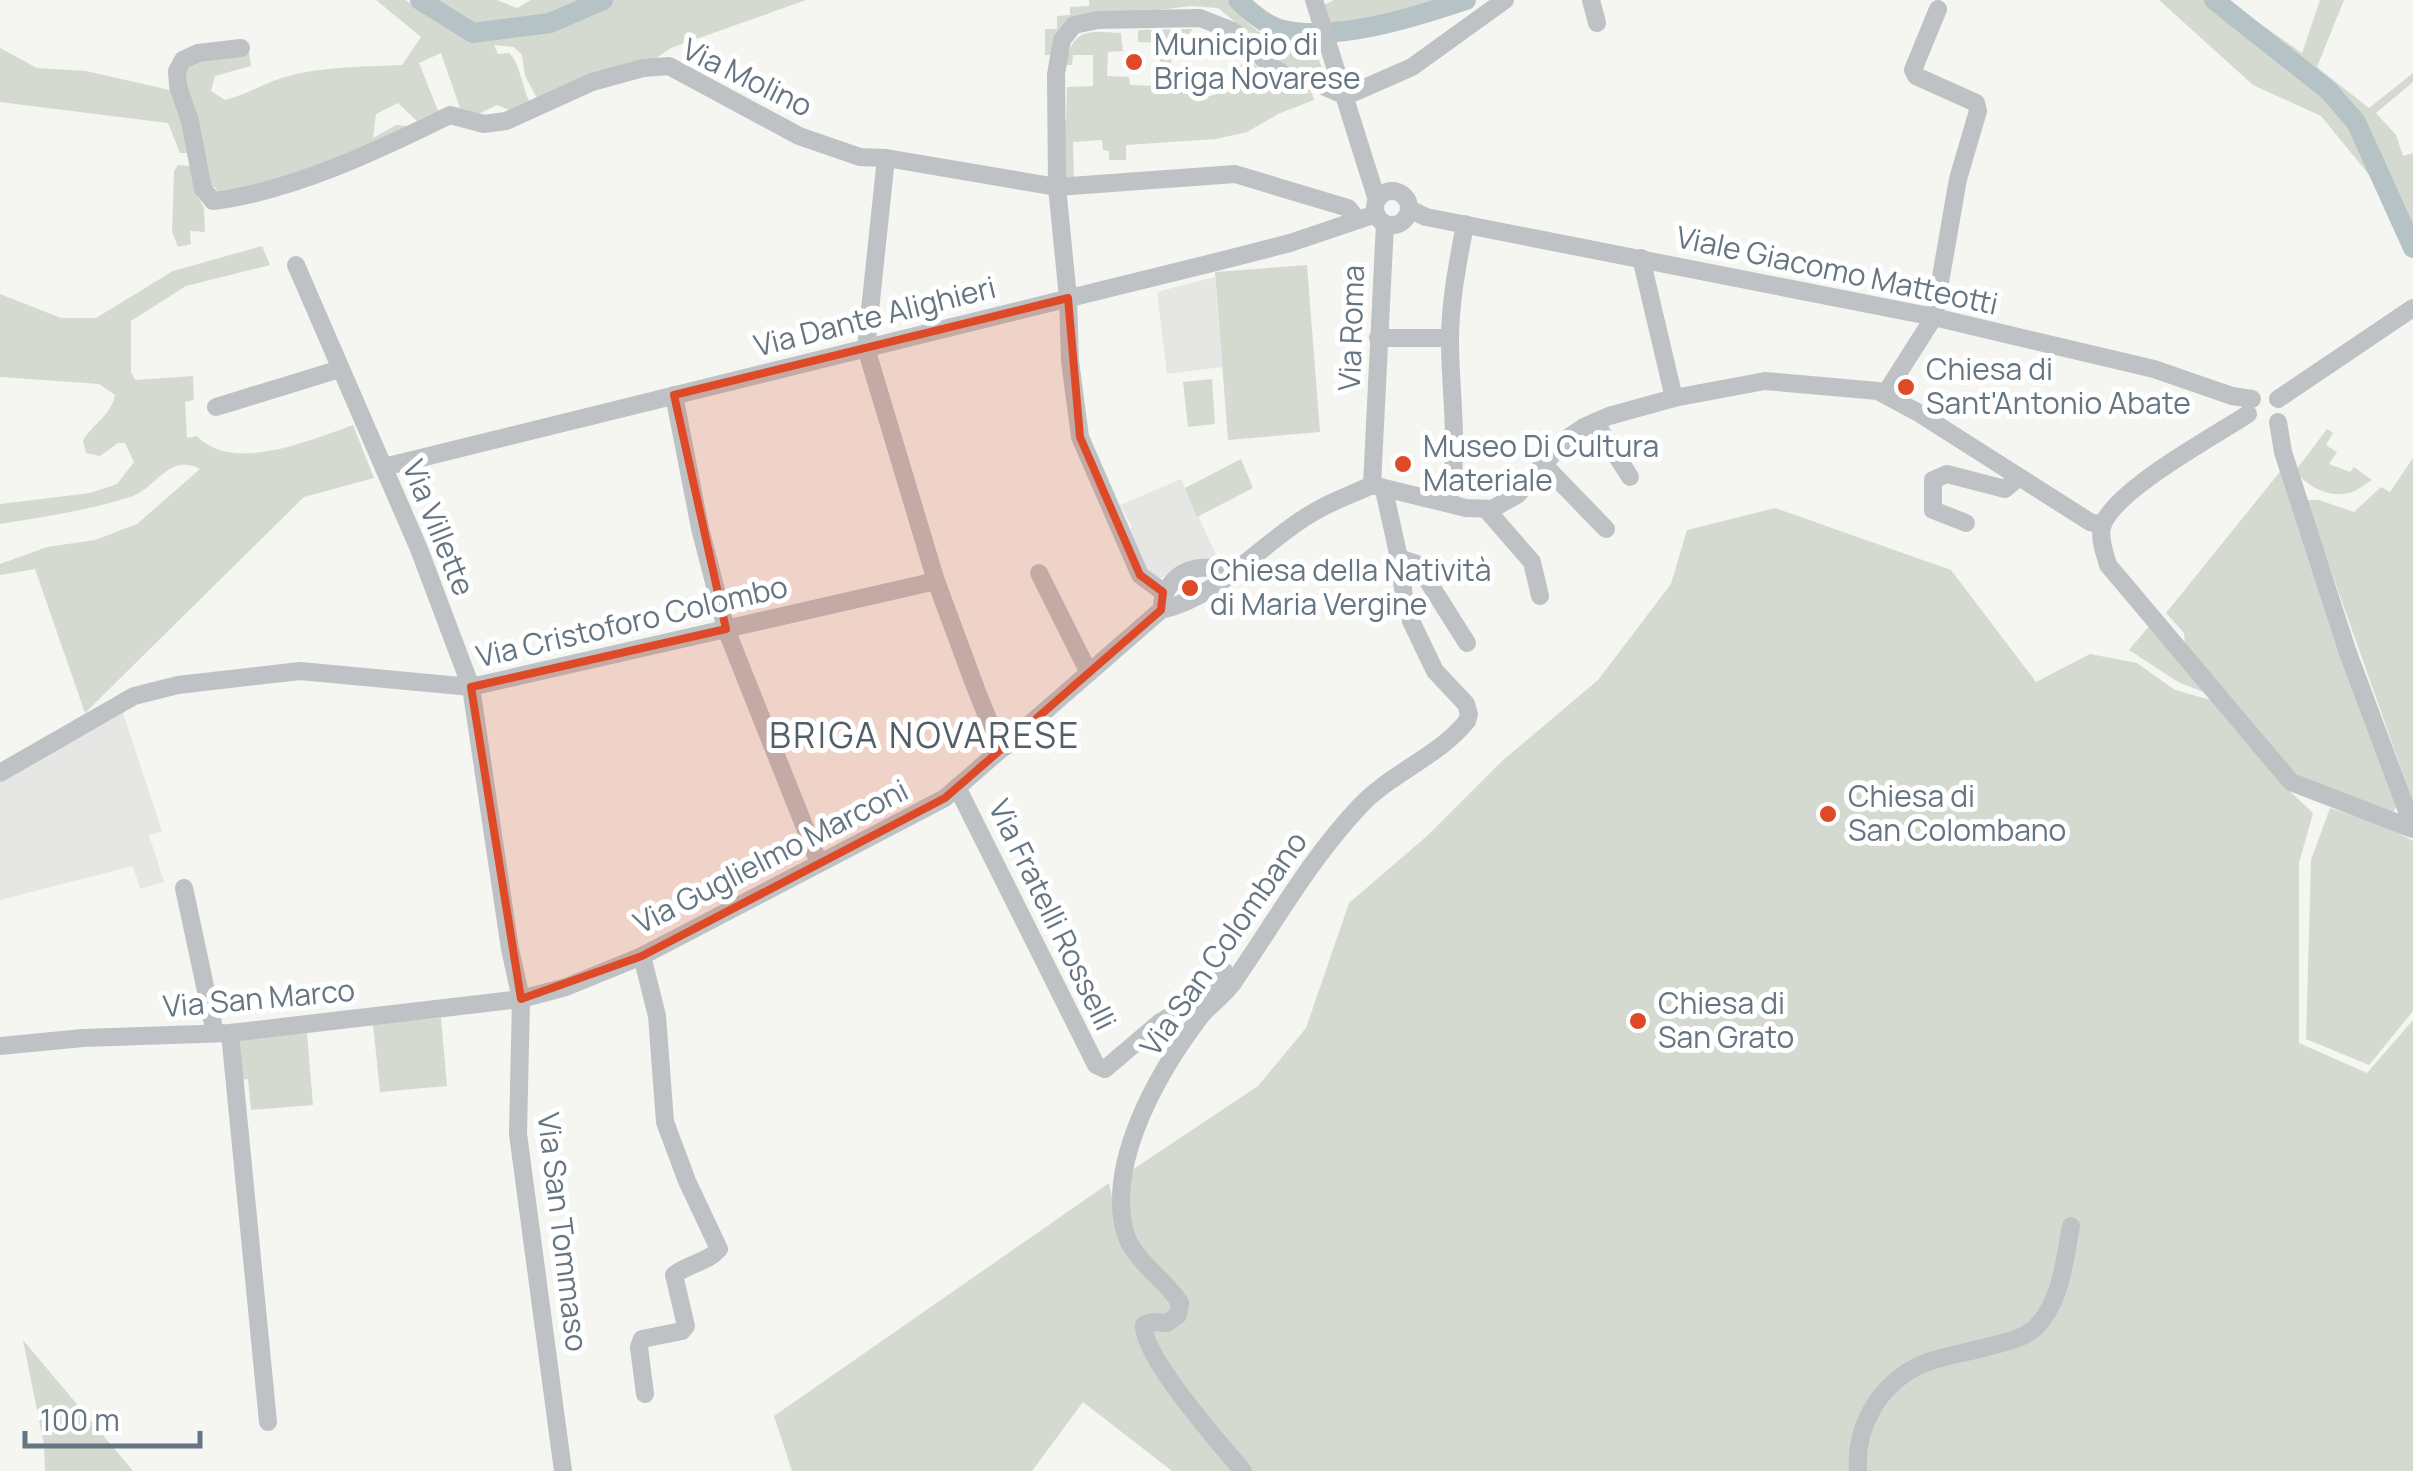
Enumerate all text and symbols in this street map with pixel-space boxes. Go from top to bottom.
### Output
place label: Municipio di Briga Novarese [1154,23,1361,98]
street label: Via Molino [676,28,819,126]
marker: Municipio di Briga Novarese [1123,51,1145,73]
street label: Viale Giacomo Matteotti [1673,215,2002,324]
street label: Via Roma [1328,264,1373,392]
street label: Via Dante Alighieri [749,266,1000,365]
place label: Chiesa di Sant'Antonio Abate [1926,348,2191,423]
marker: Chiesa di Sant'Antonio Abate [1895,376,1917,398]
place label: Museo Di Cultura Materiale [1423,425,1659,500]
street label: Via Villette [394,453,485,601]
marker: Museo Di Cultura Materiale [1392,453,1414,475]
place label: Chiesa della Natività di Maria Vergine [1210,549,1491,624]
street label: Via Cristoforo Colombo [472,565,791,676]
marker: Chiesa della Natività di Maria Vergine [1179,577,1201,599]
district label: BRIGA NOVARESE [769,711,1081,759]
street label: Via Guglielmo Marconi [626,769,914,943]
place label: Chiesa di San Colombano [1848,775,2066,850]
street label: Via Fratelli Rosselli [980,792,1127,1036]
marker: Chiesa di San Colombano [1817,803,1839,825]
street label: Via San Colombano [1130,823,1316,1064]
street label: Via San Marco [161,969,357,1026]
place label: Chiesa di San Grato [1658,982,1794,1057]
marker: Chiesa di San Grato [1627,1010,1649,1032]
street label: Via San Tommaso [528,1110,598,1354]
scale bar [25,1386,200,1448]
text: 100 m [40,1399,120,1440]

